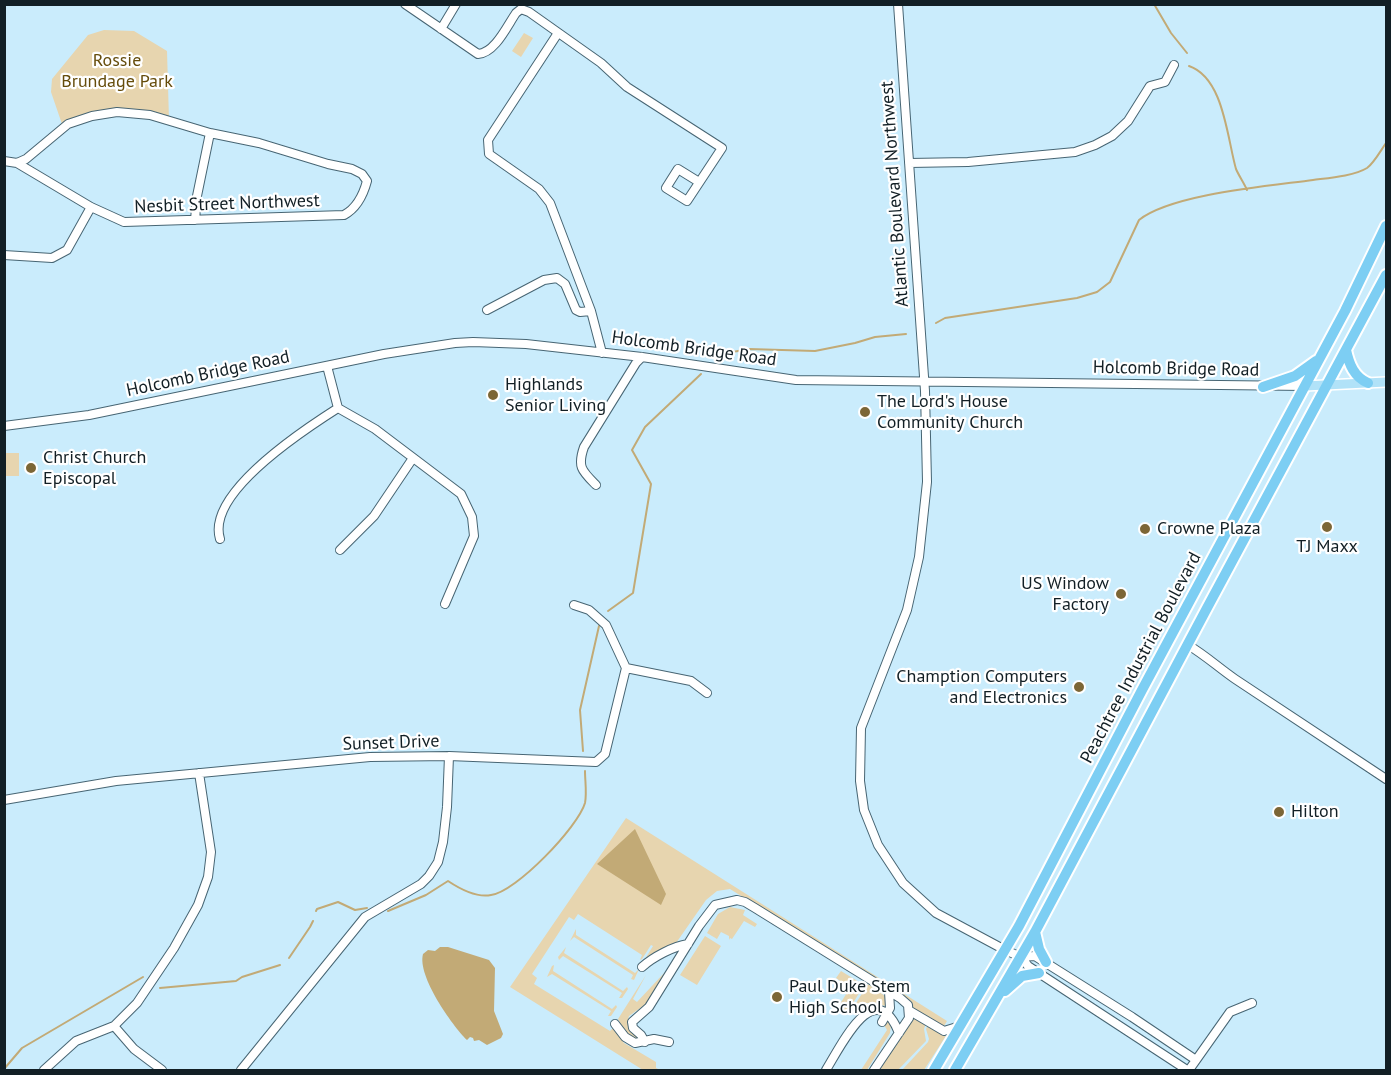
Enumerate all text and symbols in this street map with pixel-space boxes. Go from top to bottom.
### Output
park label: Rossie Brundage Park [61,50,173,92]
street label: Atlantic Boulevard Northwest [876,80,914,308]
street label: Nesbit Street Northwest [134,190,320,218]
street label: Holcomb Bridge Road [610,327,778,371]
street label: Holcomb Bridge Road [124,346,292,402]
street label: Holcomb Bridge Road [1093,357,1259,381]
place label: Highlands Senior Living [505,374,606,416]
marker: Highlands Senior Living [486,388,500,402]
place label: The Lord's House Community Church [877,391,1023,434]
marker: The Lord's House Community Church [858,405,872,419]
place label: Christ Church Episcopal [43,447,146,490]
marker: Christ Church Episcopal [24,461,38,475]
place label: Crowne Plaza [1157,518,1261,540]
marker: TJ Maxx [1320,520,1334,534]
marker: Crowne Plaza [1138,522,1152,536]
place label: TJ Maxx [1296,536,1358,558]
street label: Peachtree Industrial Boulevard [1076,549,1206,767]
place label: US Window Factory [1021,573,1109,616]
marker: US Window Factory [1114,587,1128,601]
place label: Chamption Computers and Electronics [896,666,1067,708]
marker: Chamption Computers and Electronics [1072,680,1086,694]
street label: Sunset Drive [342,731,440,755]
place label: Hilton [1291,801,1339,823]
marker: Hilton [1272,805,1286,819]
place label: Paul Duke Stem High School [789,976,910,1018]
marker: Paul Duke Stem High School [770,990,784,1004]

